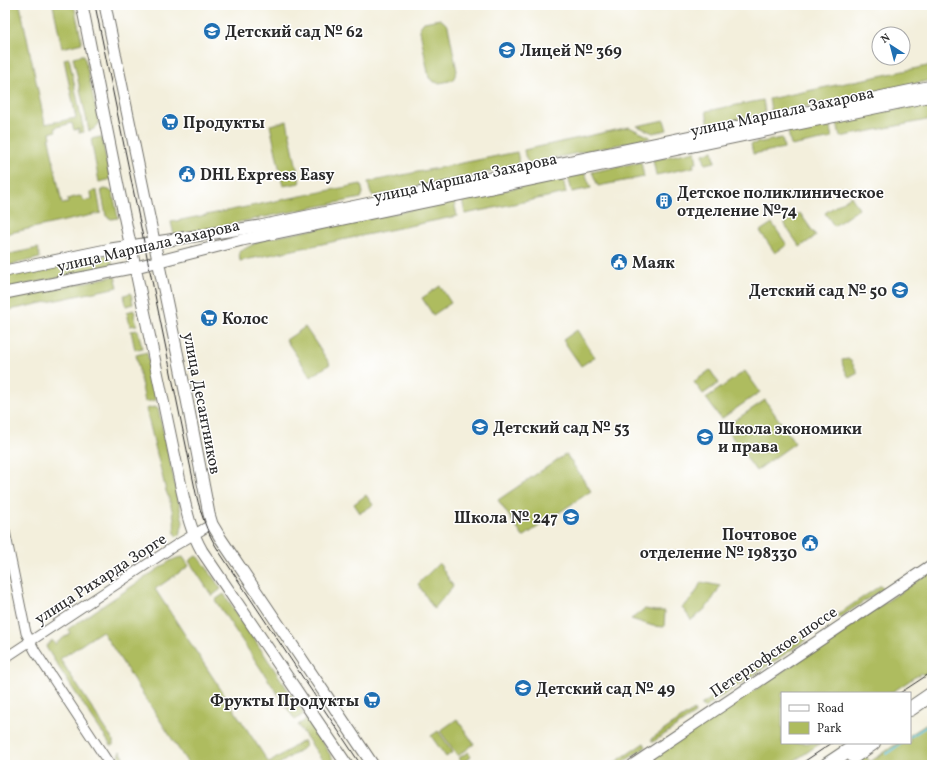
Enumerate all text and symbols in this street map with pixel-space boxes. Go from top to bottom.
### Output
school or university icon: Детский сад № 62 [202,21,222,41]
place label: Детский сад № 62 [225,22,363,44]
north arrow [871,26,911,66]
text: N [878,31,894,48]
school or university icon: Лицей № 369 [497,40,517,60]
place label: Лицей № 369 [520,41,622,63]
street label: улица Маршала Захарова [689,83,876,143]
supermarket icon: Продукты [160,112,180,132]
place label: Продукты [183,113,265,135]
street label: улица Маршала Захарова [372,149,559,209]
public building icon: DHL Express Easy [177,164,197,184]
place label: DHL Express Easy [200,165,335,187]
place label: Детское поликлиническое отделение №74 [677,183,884,223]
building icon: Детское поликлиническое отделение №74 [654,191,674,211]
street label: улица Маршала Захарова [55,215,242,279]
public building icon: Маяк [609,252,629,272]
place label: Маяк [632,253,675,275]
school or university icon: Детский сад № 50 [890,280,910,300]
place label: Детский сад № 50 [749,281,887,303]
supermarket icon: Колос [199,308,219,328]
place label: Колос [222,309,269,331]
street label: улица Десантников [176,331,226,476]
school or university icon: Детский сад № 53 [470,417,490,437]
place label: Детский сад № 53 [493,418,630,440]
place label: Школа экономики и права [718,419,862,459]
school or university icon: Школа экономики и права [695,427,715,447]
school or university icon: Школа № 247 [561,507,581,527]
place label: Школа № 247 [454,508,558,530]
place label: Почтовое отделение № 198330 [640,525,797,565]
street label: улица Рихарда Зорге [31,529,171,631]
public building icon: Почтовое отделение № 198330 [800,533,820,553]
street label: Петергофское шоссе [706,602,842,703]
school or university icon: Детский сад № 49 [513,678,533,698]
place label: Детский сад № 49 [536,679,675,701]
supermarket icon: Фрукты Продукты [362,690,382,710]
place label: Фрукты Продукты [210,691,359,713]
legend [781,692,911,744]
text: Road [817,701,844,717]
text: Park [817,721,842,737]

